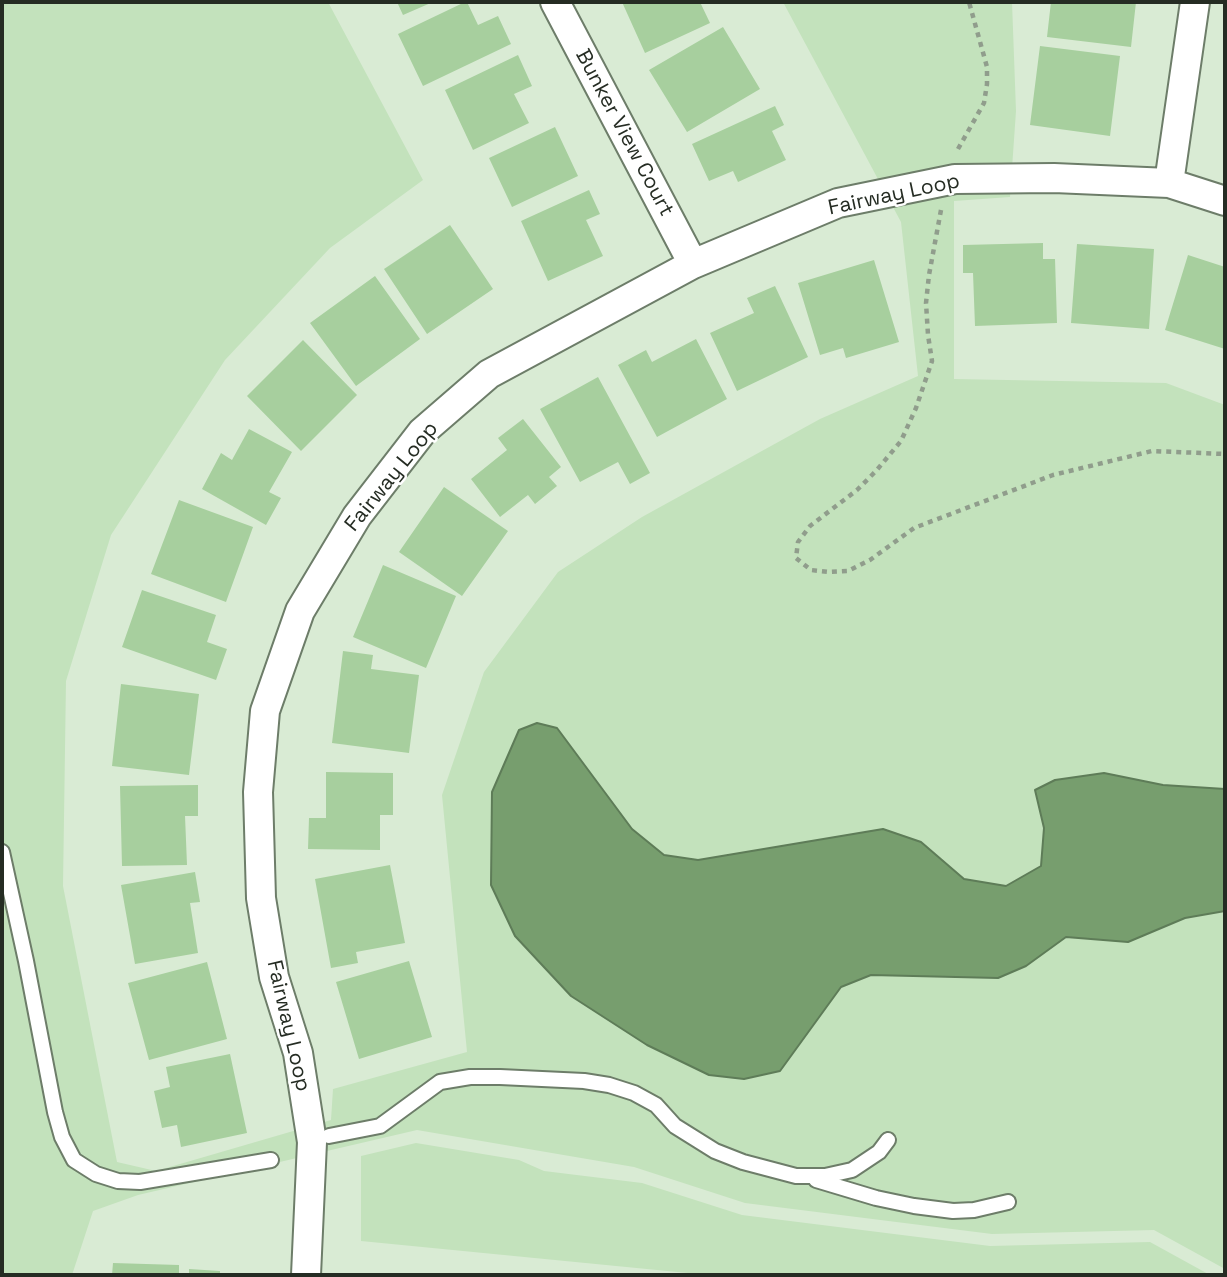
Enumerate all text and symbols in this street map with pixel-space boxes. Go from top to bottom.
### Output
street label: Bunker View Court [569,45,679,221]
street label: Fairway Loop [826,169,962,221]
street label: Fairway Loop [340,417,444,537]
street label: Fairway Loop [261,958,315,1094]

